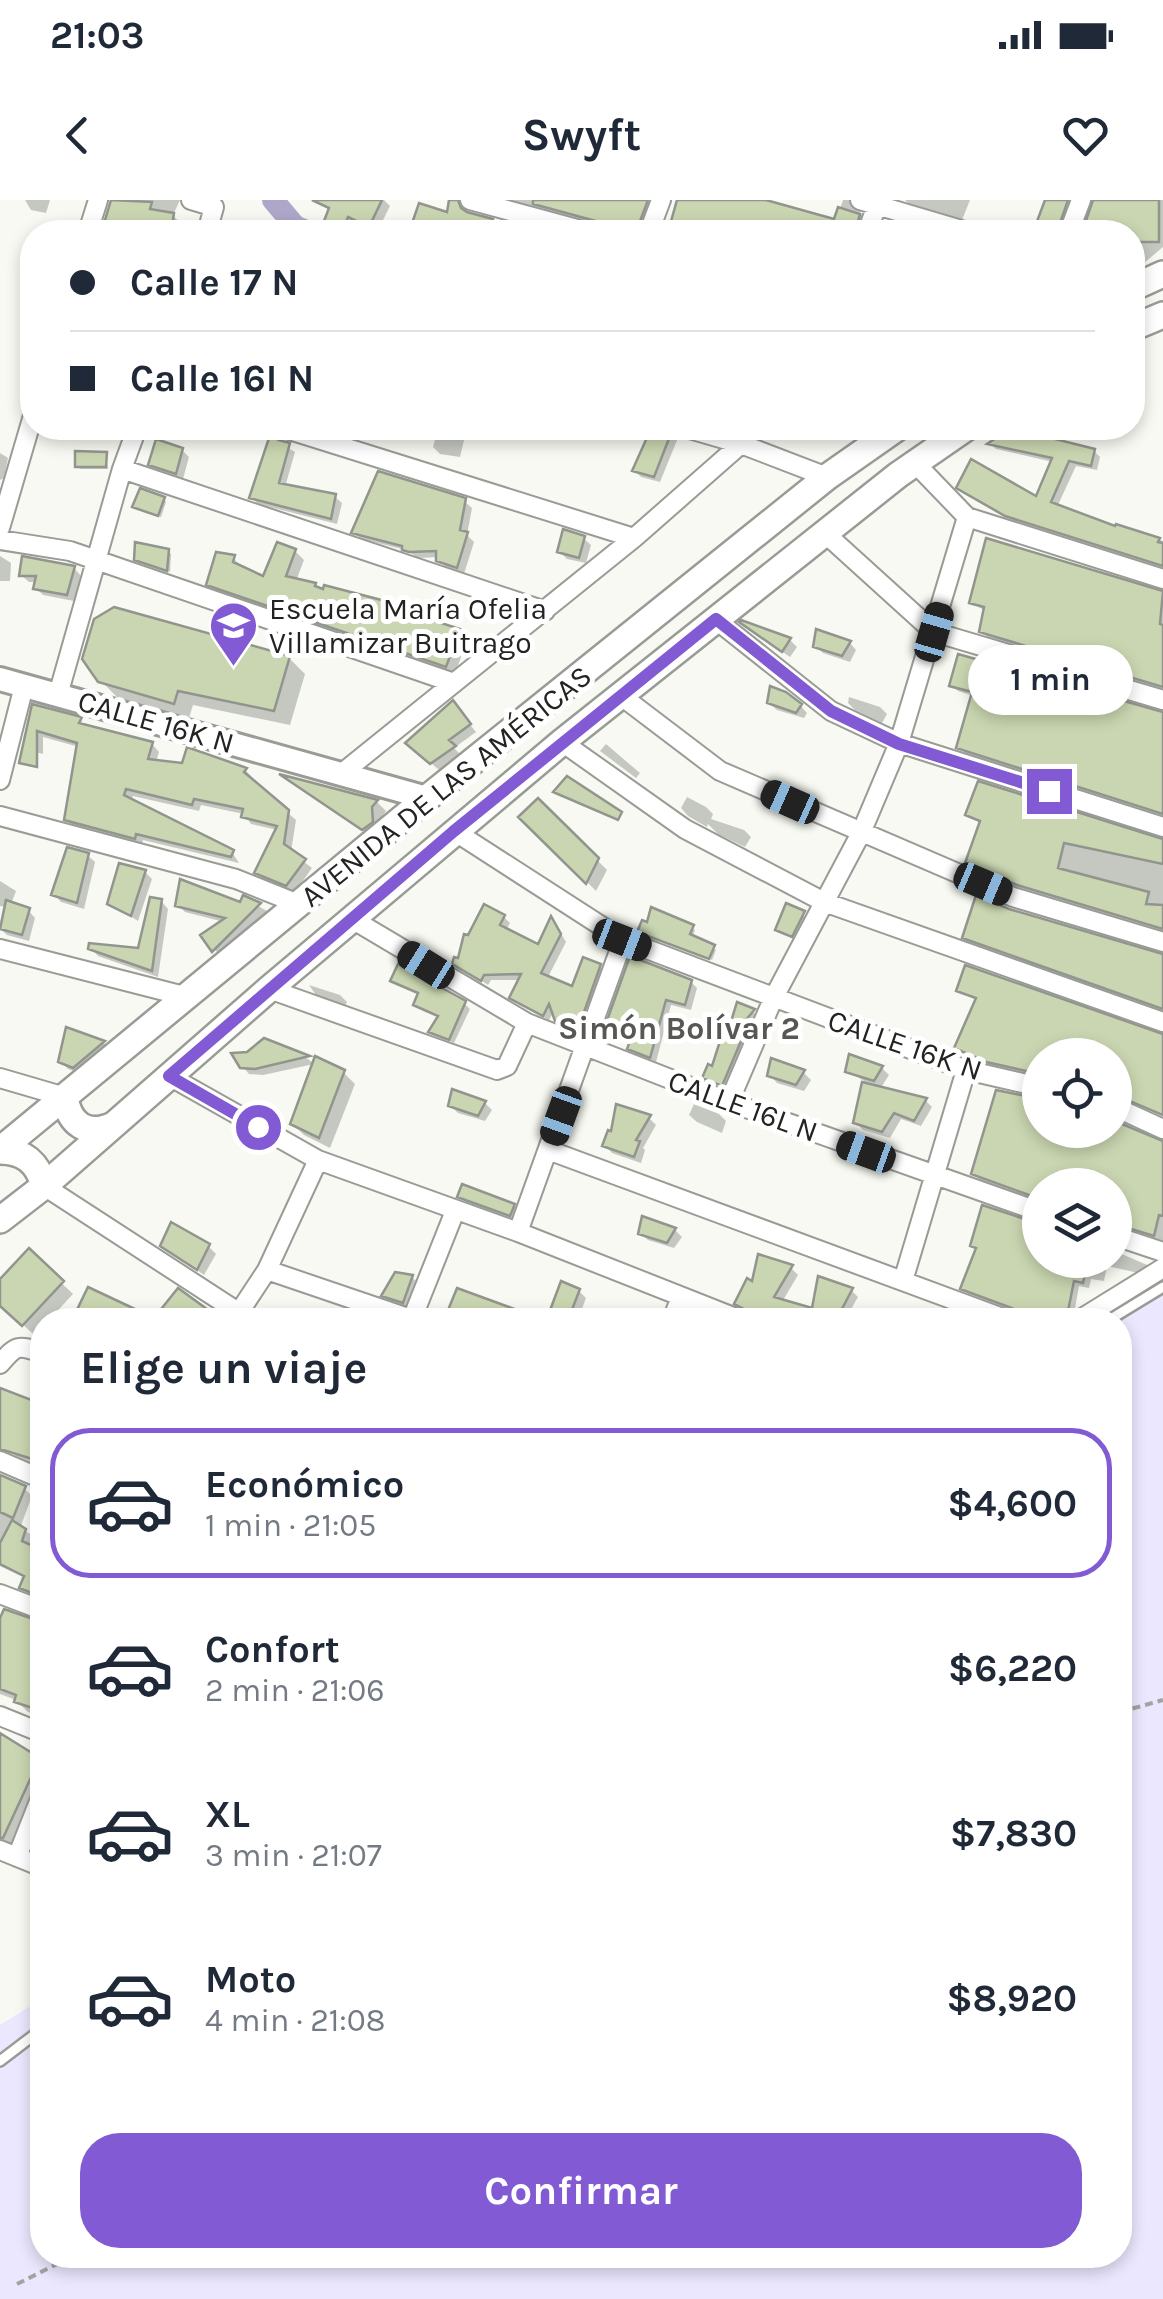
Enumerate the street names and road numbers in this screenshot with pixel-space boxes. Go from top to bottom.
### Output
street label: AVENIDA DE LAS AMÉRICAS [293,658,599,914]
street label: CALLE 16K N [74,683,238,761]
street label: CALLE 16K N [823,1002,987,1088]
street label: CALLE 16L N [663,1062,823,1150]

